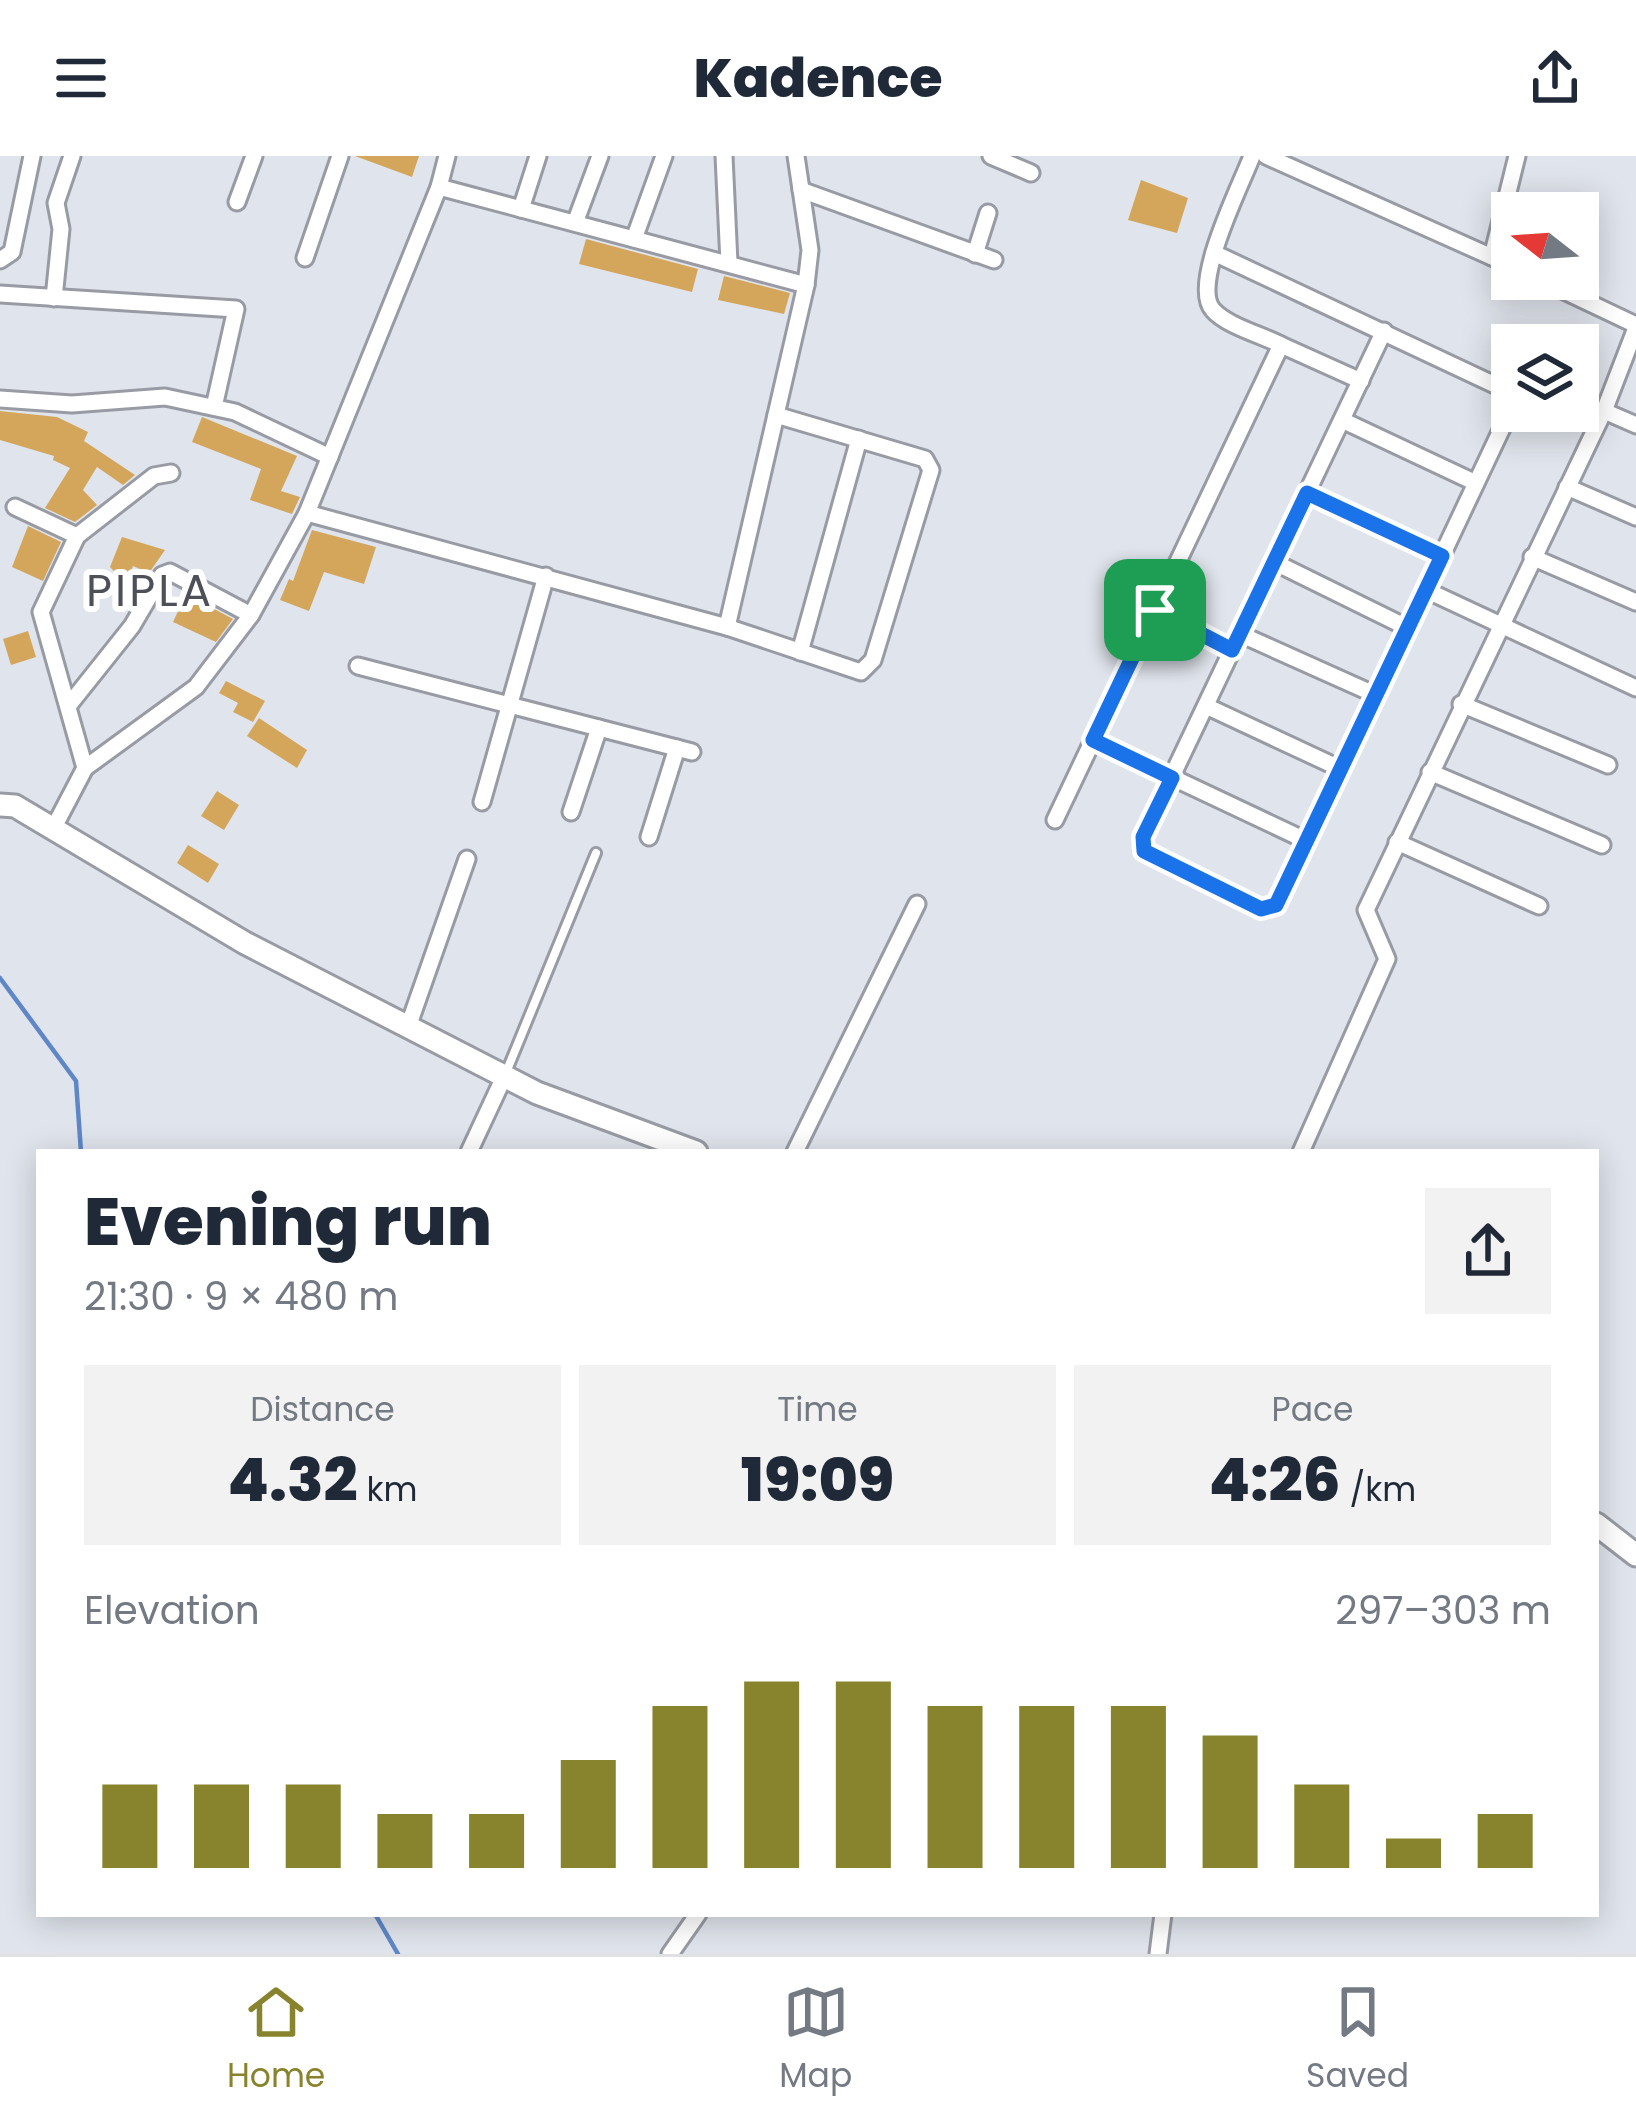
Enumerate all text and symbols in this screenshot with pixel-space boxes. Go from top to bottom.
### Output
text: Kadence [694,40,943,116]
icon: menu [48,45,114,111]
icon: share [1522,45,1588,111]
north arrow [1491,192,1599,300]
map controls [1491,192,1599,432]
button: layers [1491,324,1599,432]
district label: PIPLA [86,559,214,622]
pin [1104,559,1206,661]
icon: arrive [1122,577,1188,643]
text: Evening run [84,1176,492,1268]
button: share [1425,1188,1551,1314]
text: 21:30 · 9 × 480 m [84,1269,398,1324]
text: Distance [250,1386,395,1433]
text: Time [777,1386,858,1433]
text: Pace [1272,1386,1353,1433]
text: 4.32 [227,1438,358,1522]
text: 19:09 [741,1438,894,1522]
text: 4:26 [1209,1438,1341,1522]
text: km [358,1466,418,1513]
text: /km [1341,1466,1416,1513]
text: Elevation [84,1583,260,1638]
text: 297–303 m [1335,1583,1551,1638]
tab: Home [227,1979,325,2101]
tab: Map [779,1979,852,2101]
tab: Saved [1306,1979,1409,2101]

